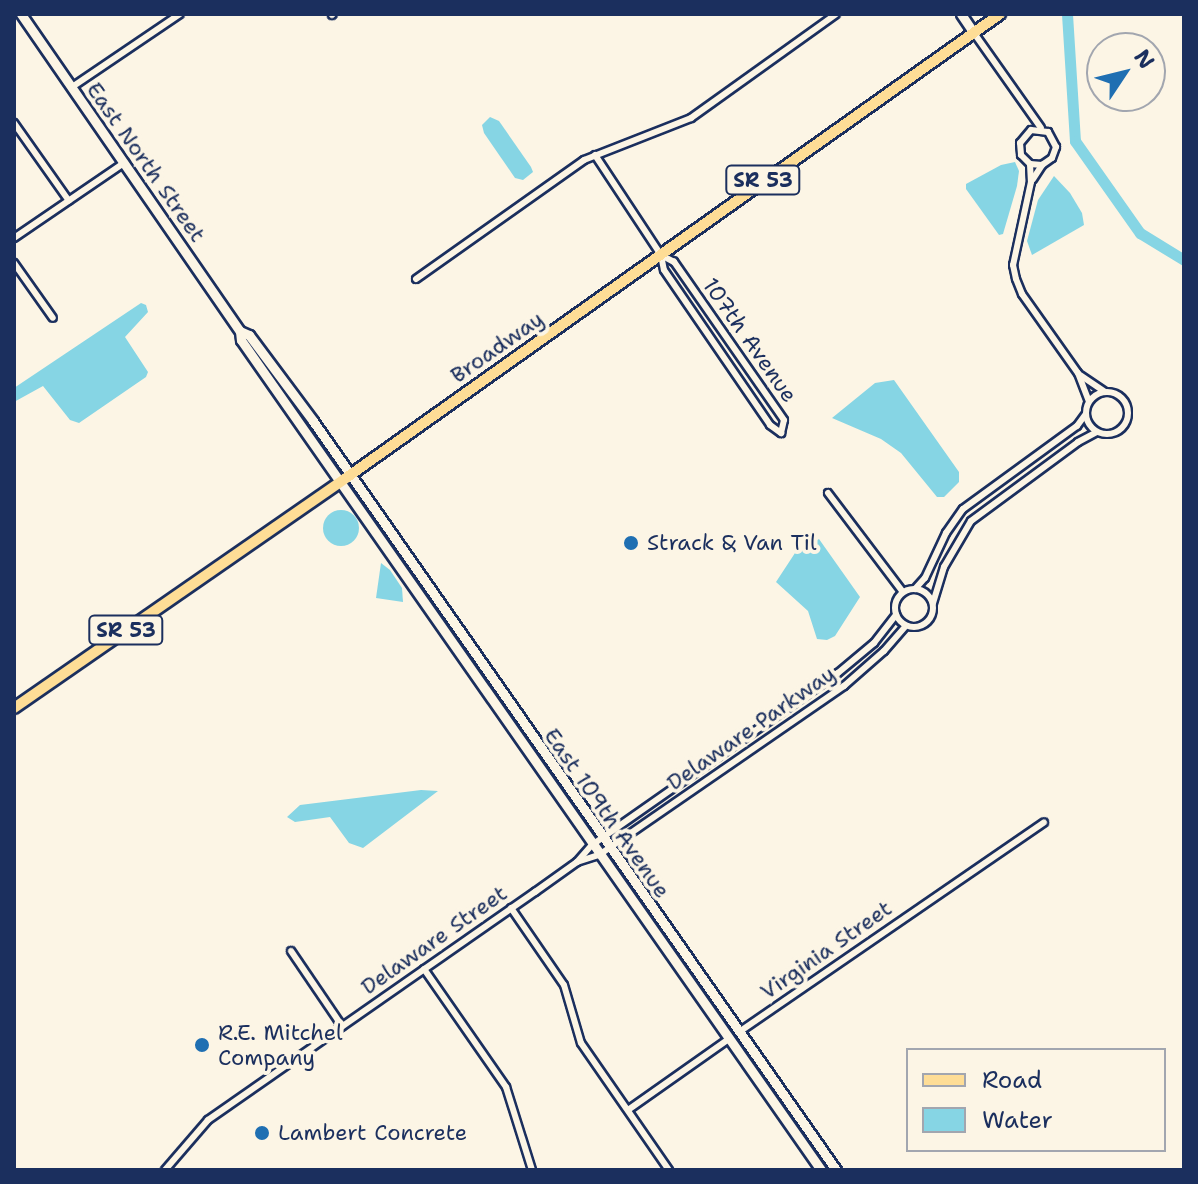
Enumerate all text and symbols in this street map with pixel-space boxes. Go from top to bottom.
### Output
north arrow [1086,32,1166,112]
text: N [1128,44,1161,75]
street label: East North Street [81,77,211,247]
road number: SR 53 [725,164,801,196]
street label: 107th Avenue [697,273,803,407]
street label: Broadway [445,305,549,389]
place label: Strack & Van Til [647,530,817,556]
marker: Strack & Van Til [622,534,640,552]
road number: SR 53 [88,614,164,646]
street label: Delaware Parkway [662,660,840,796]
street label: East 109th Avenue [539,723,675,903]
street label: Delaware Street [356,880,512,1000]
street label: Virginia Street [755,895,897,1005]
place label: R.E. Mitchel Company [218,1019,343,1070]
marker: R.E. Mitchel Company [193,1036,211,1054]
legend [906,1048,1166,1152]
text: Road [982,1064,1042,1096]
text: Water [982,1104,1053,1136]
place label: Lambert Concrete [278,1120,467,1146]
marker: Lambert Concrete [253,1124,271,1142]

